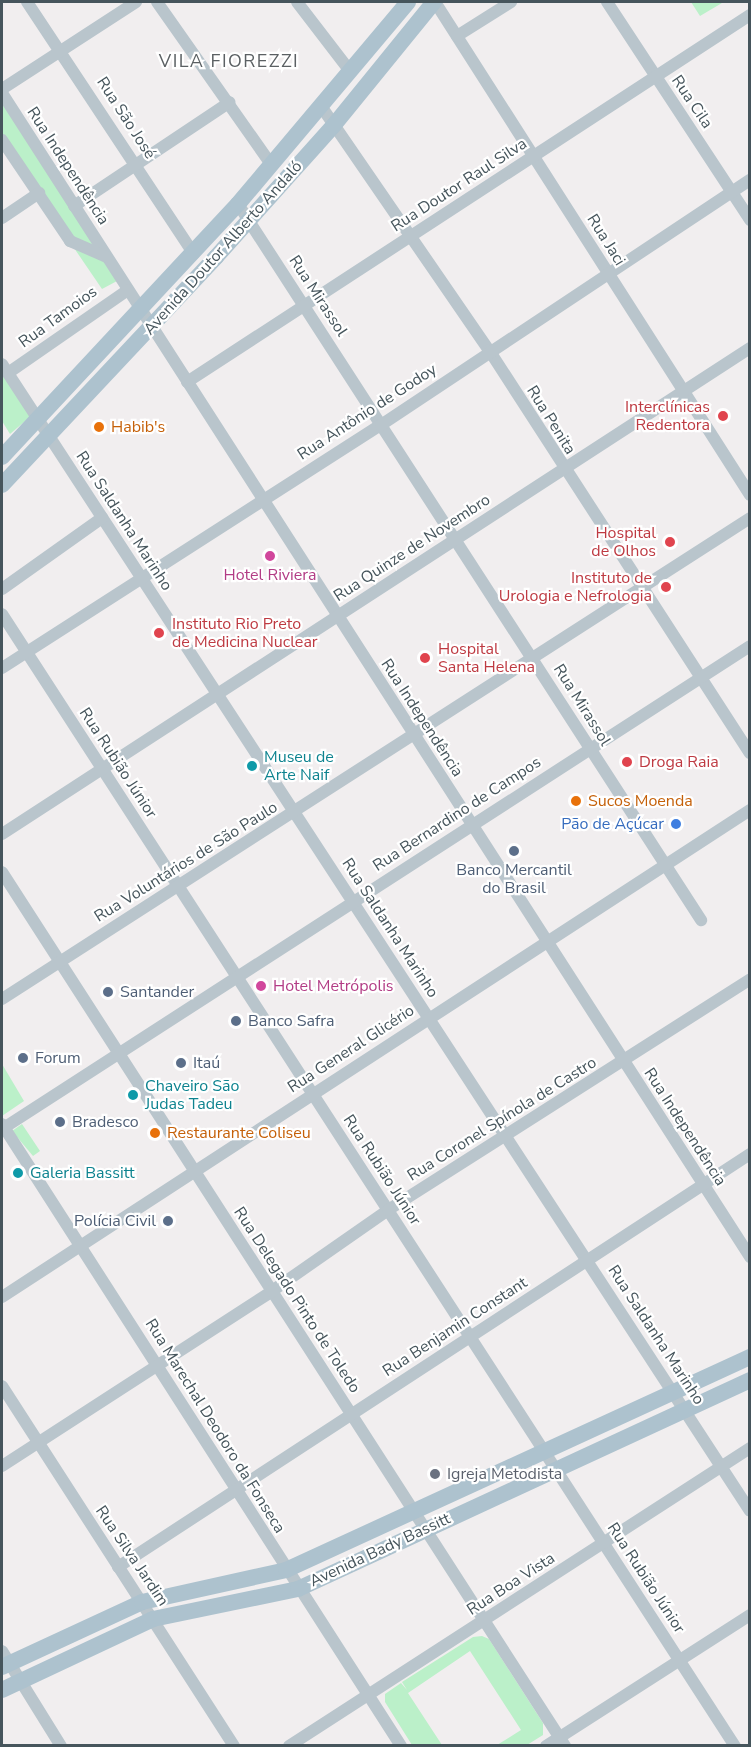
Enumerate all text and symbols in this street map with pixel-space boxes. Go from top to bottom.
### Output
district label: VILA FIOREZZI [159,50,299,72]
street label: Rua Cila [667,72,717,132]
street label: Rua São José [92,73,160,163]
street label: Rua Independência [23,103,113,229]
street label: Rua Doutor Raul Silva [388,134,530,236]
street label: Avenida Doutor Alberto Andaló [140,157,306,339]
street label: Rua Jaci [583,211,629,269]
street label: Rua Mirassol [285,252,351,340]
street label: Rua Tamoios [15,282,101,352]
street label: Rua Antônio de Godoy [294,360,440,464]
street label: Rua Penita [522,382,580,458]
place label: Interclínicas Redentora [625,397,710,435]
marker: Interclínicas Redentora [714,407,732,425]
place label: Habib's [111,417,165,437]
marker: Habib's [92,420,106,434]
street label: Rua Saldanha Marinho [72,448,176,594]
street label: Rua Quinze de Novembro [330,490,494,606]
place label: Hospital de Olhos [591,523,656,561]
marker: Hospital de Olhos [661,533,679,551]
marker: Hotel Riviera [263,549,277,563]
place label: Hotel Riviera [224,565,316,585]
place label: Instituto de Urologia e Nefrologia [499,568,652,606]
marker: Instituto de Urologia e Nefrologia [657,578,675,596]
place label: Instituto Rio Preto de Medicina Nuclear [172,614,318,652]
marker: Instituto Rio Preto de Medicina Nuclear [150,624,168,642]
place label: Hospital Santa Helena [438,639,535,677]
marker: Hospital Santa Helena [416,649,434,667]
street label: Rua Independência [377,655,467,781]
street label: Rua Mirassol [549,661,615,749]
street label: Rua Rubião Júnior [75,704,161,822]
place label: Museu de Arte Naif [264,747,334,785]
place label: Droga Raia [639,752,719,772]
street label: Rua Bernardino de Campos [369,753,545,875]
marker: Droga Raia [620,755,634,769]
marker: Museu de Arte Naif [245,759,259,773]
place label: Sucos Moenda [588,791,693,811]
marker: Sucos Moenda [569,794,583,808]
street label: Rua Voluntários de São Paulo [91,798,281,926]
place label: Pão de Açúcar [561,814,664,834]
marker: Pão de Açúcar [669,817,683,831]
marker: Banco Mercantil do Brasil [507,844,521,858]
street label: Rua Saldanha Marinho [338,855,442,1001]
place label: Banco Mercantil do Brasil [456,860,572,898]
place label: Hotel Metrópolis [273,976,394,996]
marker: Hotel Metrópolis [254,979,268,993]
place label: Santander [120,982,194,1002]
marker: Santander [101,985,115,999]
street label: Rua General Glicério [284,1001,418,1097]
place label: Banco Safra [248,1011,334,1031]
marker: Banco Safra [229,1014,243,1028]
place label: Forum [35,1048,81,1068]
marker: Forum [16,1051,30,1065]
place label: Itaú [193,1053,220,1073]
street label: Rua Coronel Spínola de Castro [404,1053,600,1185]
marker: Itaú [174,1056,188,1070]
street label: Rua Independência [640,1064,730,1190]
place label: Chaveiro São Judas Tadeu [145,1076,239,1114]
marker: Chaveiro São Judas Tadeu [126,1088,140,1102]
street label: Rua Rubião Júnior [339,1111,425,1229]
place label: Bradesco [72,1112,139,1132]
marker: Bradesco [53,1115,67,1129]
place label: Restaurante Coliseu [167,1123,311,1143]
marker: Restaurante Coliseu [148,1126,162,1140]
place label: Galeria Bassitt [30,1163,135,1183]
marker: Galeria Bassitt [11,1166,25,1180]
street label: Rua Delegado Pinto de Toledo [230,1203,364,1397]
place label: Polícia Civil [74,1211,156,1231]
marker: Polícia Civil [161,1214,175,1228]
street label: Rua Saldanha Marinho [604,1262,708,1408]
street label: Rua Benjamin Constant [379,1273,531,1381]
street label: Rua Marechal Deodoro da Fonseca [141,1315,289,1537]
place label: Igreja Metodista [447,1464,562,1484]
marker: Igreja Metodista [428,1467,442,1481]
street label: Rua Silva Jardim [91,1502,173,1610]
street label: Avenida Bady Bassitt [307,1509,453,1591]
street label: Rua Rubião Júnior [603,1519,689,1637]
street label: Rua Boa Vista [463,1548,559,1620]

